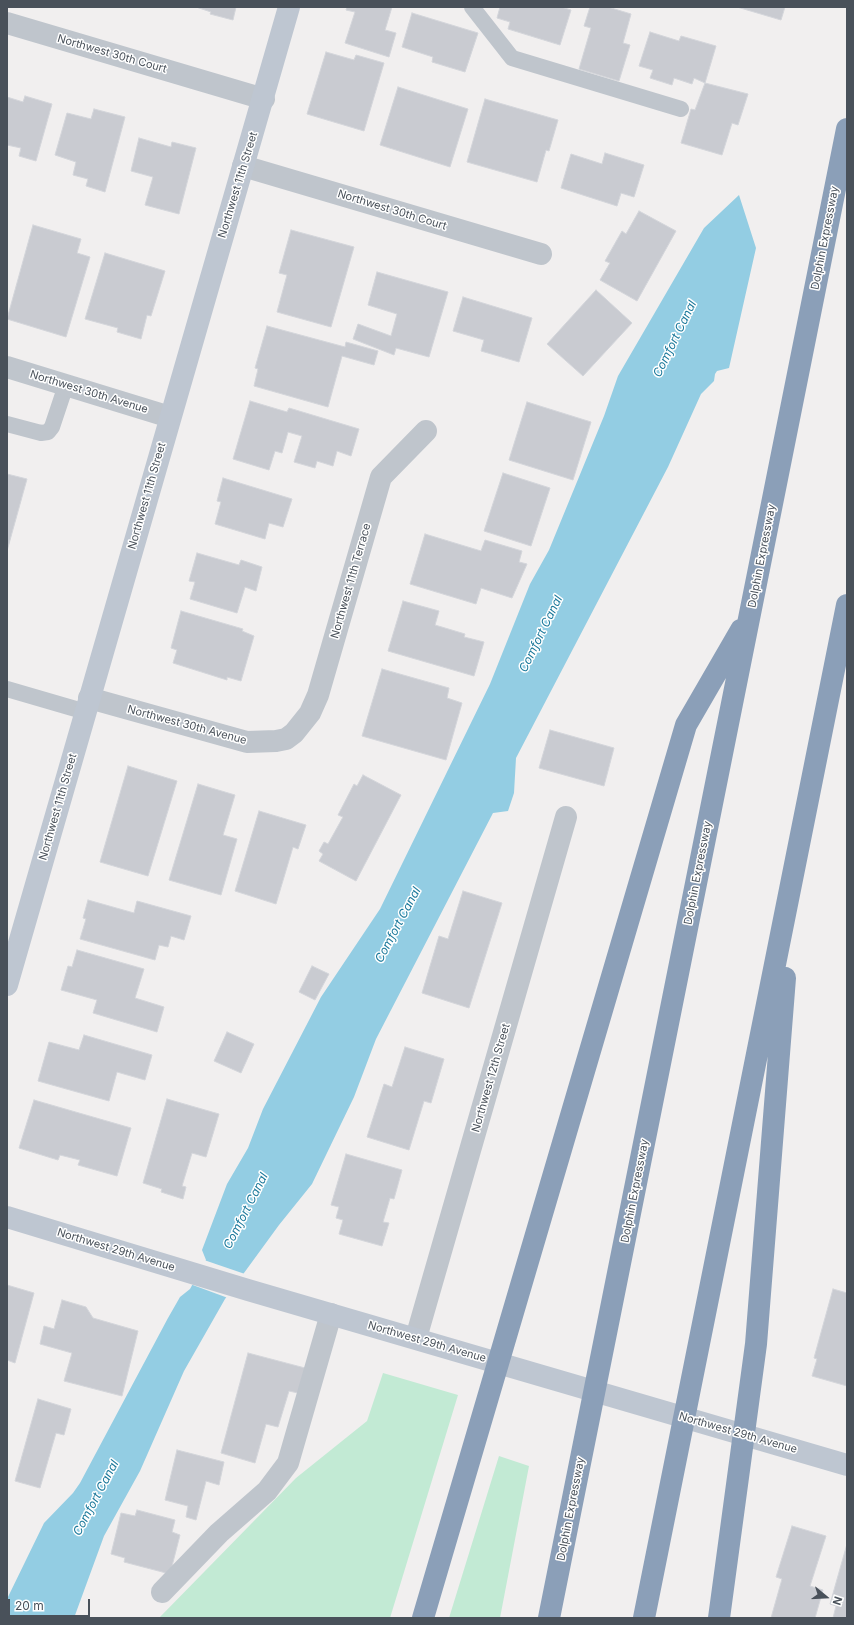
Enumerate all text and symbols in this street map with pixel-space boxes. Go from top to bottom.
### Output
street label: Northwest 30th Court [56,32,168,76]
street label: Northwest 11th Street [216,130,260,240]
street label: Dolphin Expressway [808,185,842,291]
street label: Northwest 30th Court [336,187,448,233]
water label: Comfort Canal [650,298,700,380]
street label: Northwest 30th Avenue [28,368,150,416]
street label: Northwest 11th Street [125,441,169,551]
street label: Dolphin Expressway [745,503,779,609]
street label: Northwest 11th Terrace [328,522,374,640]
water label: Comfort Canal [516,593,566,675]
street label: Northwest 30th Avenue [126,703,248,747]
street label: Northwest 11th Street [36,752,80,862]
street label: Dolphin Expressway [681,820,715,926]
water label: Comfort Canal [372,885,424,965]
street label: Northwest 12th Street [469,1022,513,1134]
street label: Dolphin Expressway [618,1138,652,1244]
water label: Comfort Canal [221,1171,271,1251]
street label: Northwest 29th Avenue [55,1226,177,1274]
street label: Northwest 29th Avenue [366,1319,488,1365]
street label: Northwest 29th Avenue [677,1410,799,1456]
street label: Dolphin Expressway [554,1456,588,1562]
water label: Comfort Canal [70,1458,122,1538]
north arrow [806,1577,846,1617]
scale bar [10,1591,92,1617]
text: N [829,1595,845,1607]
text: 20 m [15,1598,44,1613]

